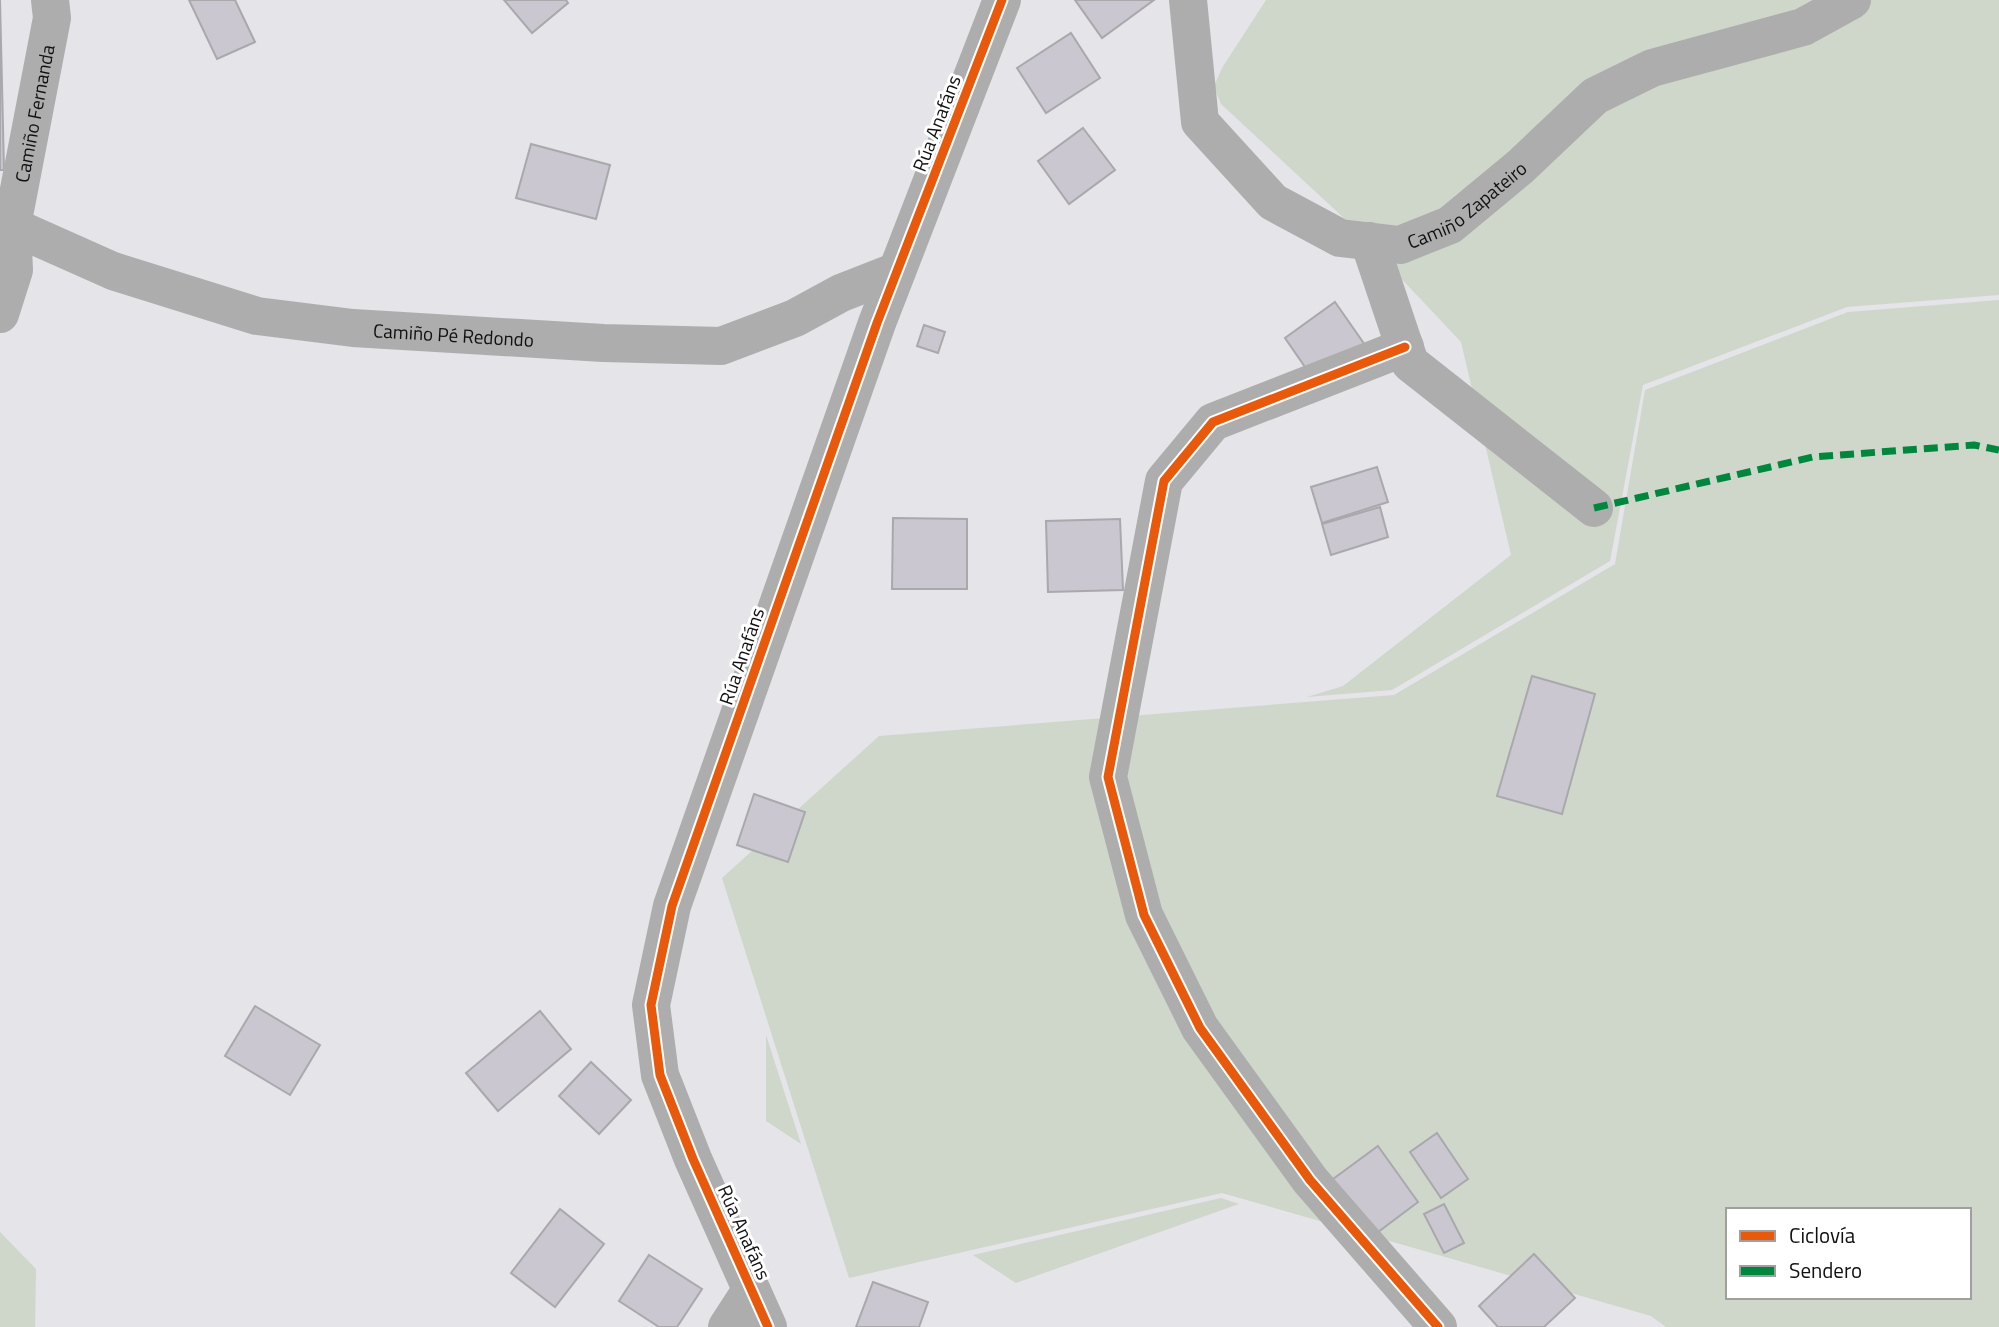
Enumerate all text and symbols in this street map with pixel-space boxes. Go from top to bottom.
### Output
street label: Camiño Fernanda [6,41,61,185]
street label: Rúa Anafáns [904,70,968,175]
street label: Camiño Zapateiro [1402,153,1532,255]
street label: Camiño Pé Redondo [372,315,535,353]
street label: Rúa Anafáns [711,603,771,709]
street label: Rúa Anafáns [711,1180,779,1284]
legend [1726,1208,1971,1299]
text: Ciclovía [1789,1219,1856,1251]
text: Sendero [1789,1254,1862,1286]

